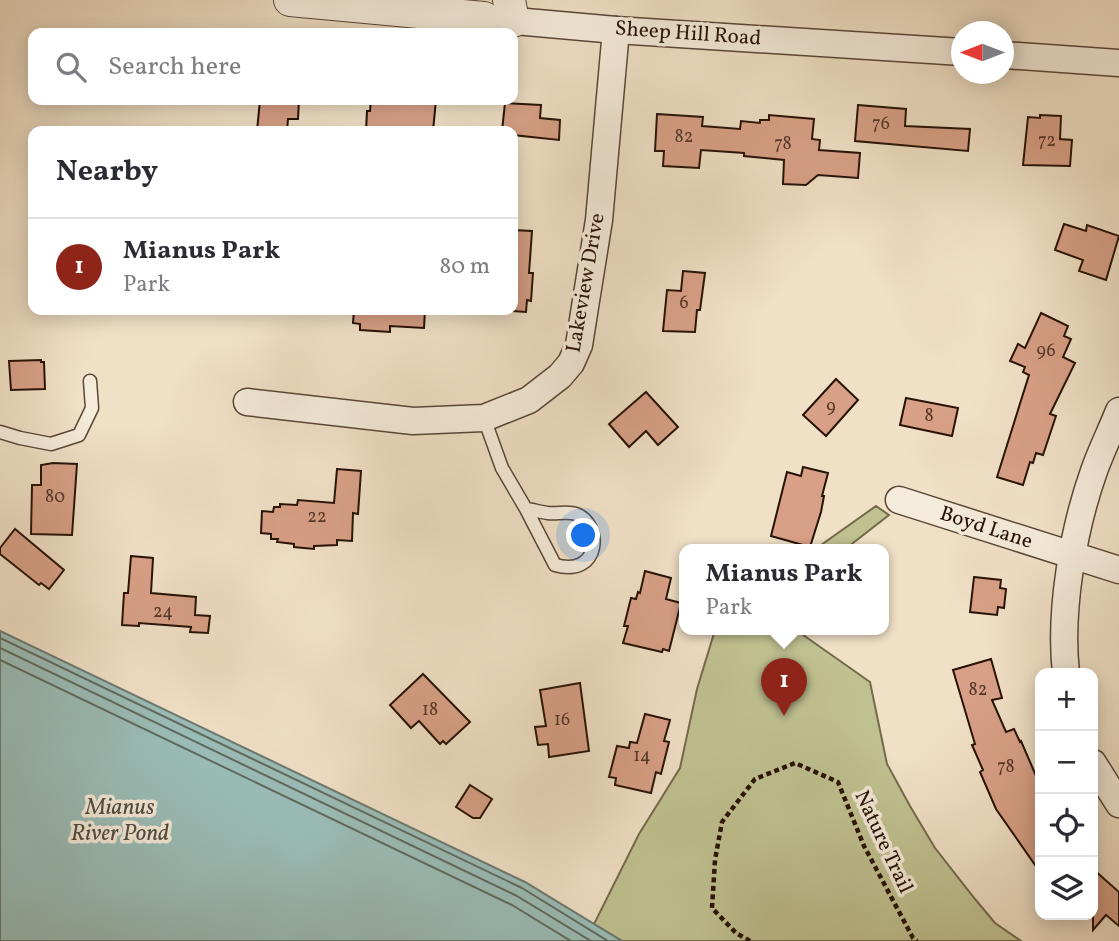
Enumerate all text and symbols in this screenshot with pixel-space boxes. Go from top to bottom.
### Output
street label: Sheep Hill Road [614,14,762,54]
north arrow [951,21,1014,84]
search box [28,28,518,105]
icon: search [52,48,90,86]
text: Search here [108,49,241,85]
house number: 76 [872,112,890,137]
house number: 82 [675,125,693,150]
house number: 72 [1038,129,1056,154]
house number: 78 [774,132,792,157]
text: Nearby [56,151,158,193]
street label: Lakeview Drive [559,211,613,355]
text: Mianus Park [123,233,280,269]
text: 1 [74,251,84,283]
text: 80 m [440,251,490,283]
text: Park [123,269,170,301]
house number: 6 [679,291,689,316]
house number: 96 [1036,339,1056,364]
house number: 9 [826,395,836,420]
house number: 8 [924,404,934,429]
house number: 80 [45,485,65,510]
street label: Boyd Lane [936,499,1036,557]
house number: 22 [307,505,327,530]
your location [566,518,600,552]
popup [679,544,889,635]
text: Mianus Park [705,556,863,592]
text: Park [705,592,752,624]
house number: 24 [153,600,173,625]
pin: 1 [761,658,807,716]
map controls [1035,668,1098,920]
button: + [1035,668,1098,731]
house number: 82 [969,678,987,703]
house number: 18 [422,698,438,723]
house number: 16 [554,708,570,733]
button: − [1035,731,1098,794]
house number: 14 [633,744,651,769]
house number: 78 [997,755,1015,780]
street label: Nature Trail [846,786,920,898]
water label: Mianus River Pond [71,792,169,850]
button: locate [1035,794,1098,857]
button: layers [1035,857,1098,920]

